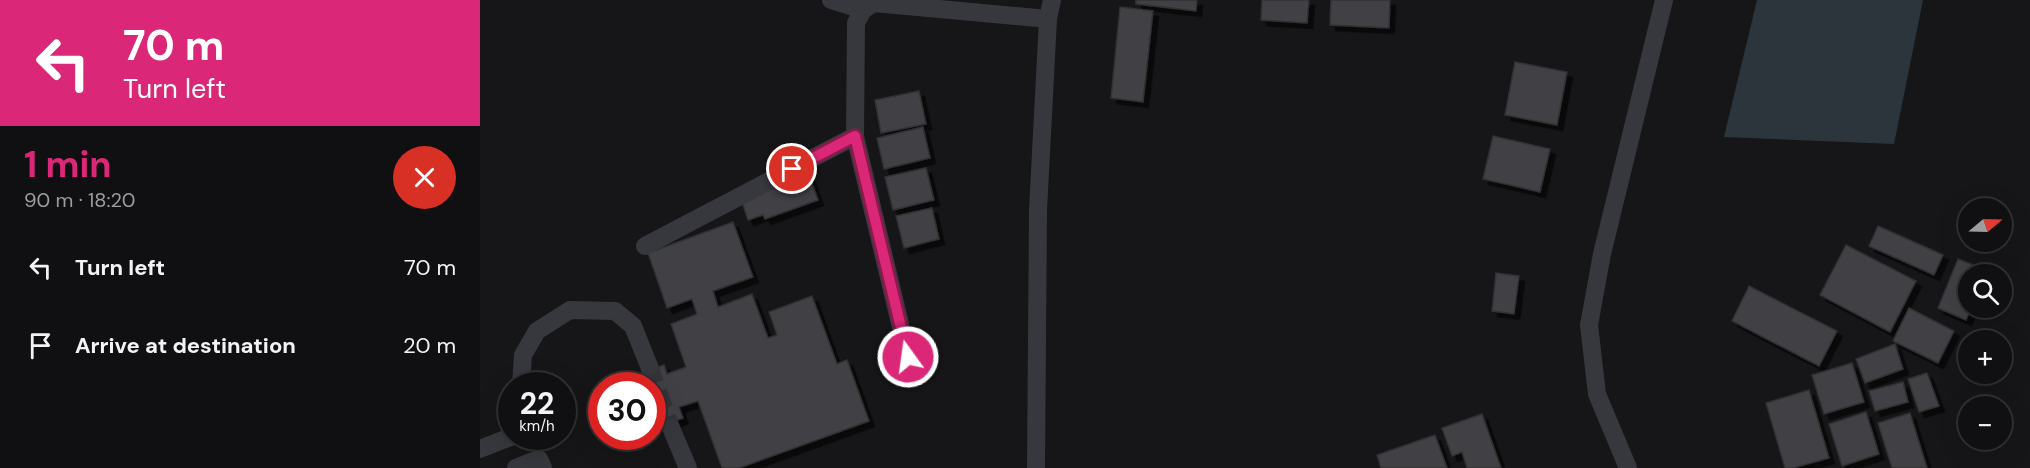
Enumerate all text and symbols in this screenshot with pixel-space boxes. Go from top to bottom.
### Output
text: 70 m [123,18,224,73]
icon: left [24,24,102,102]
text: Turn left [123,71,226,106]
text: 1 min [24,141,112,188]
pin [766,143,817,194]
button: close [393,146,456,209]
icon: arrive [775,152,808,185]
text: 90 m · 18:20 [24,187,135,213]
north arrow [1958,198,2012,252]
map controls [1958,198,2012,450]
icon: left [24,251,57,284]
text: Turn left [75,253,165,282]
text: 70 m [404,253,456,282]
button: search [1958,264,2012,318]
position arrow [876,325,940,389]
icon: arrive [24,329,57,362]
button: + [1958,330,2012,384]
text: Arrive at destination [75,331,296,360]
text: 20 m [403,331,456,360]
speed limit sign: 30 [588,372,666,450]
text: 22 [520,384,554,423]
button: − [1958,396,2012,450]
text: km/h [519,416,555,436]

